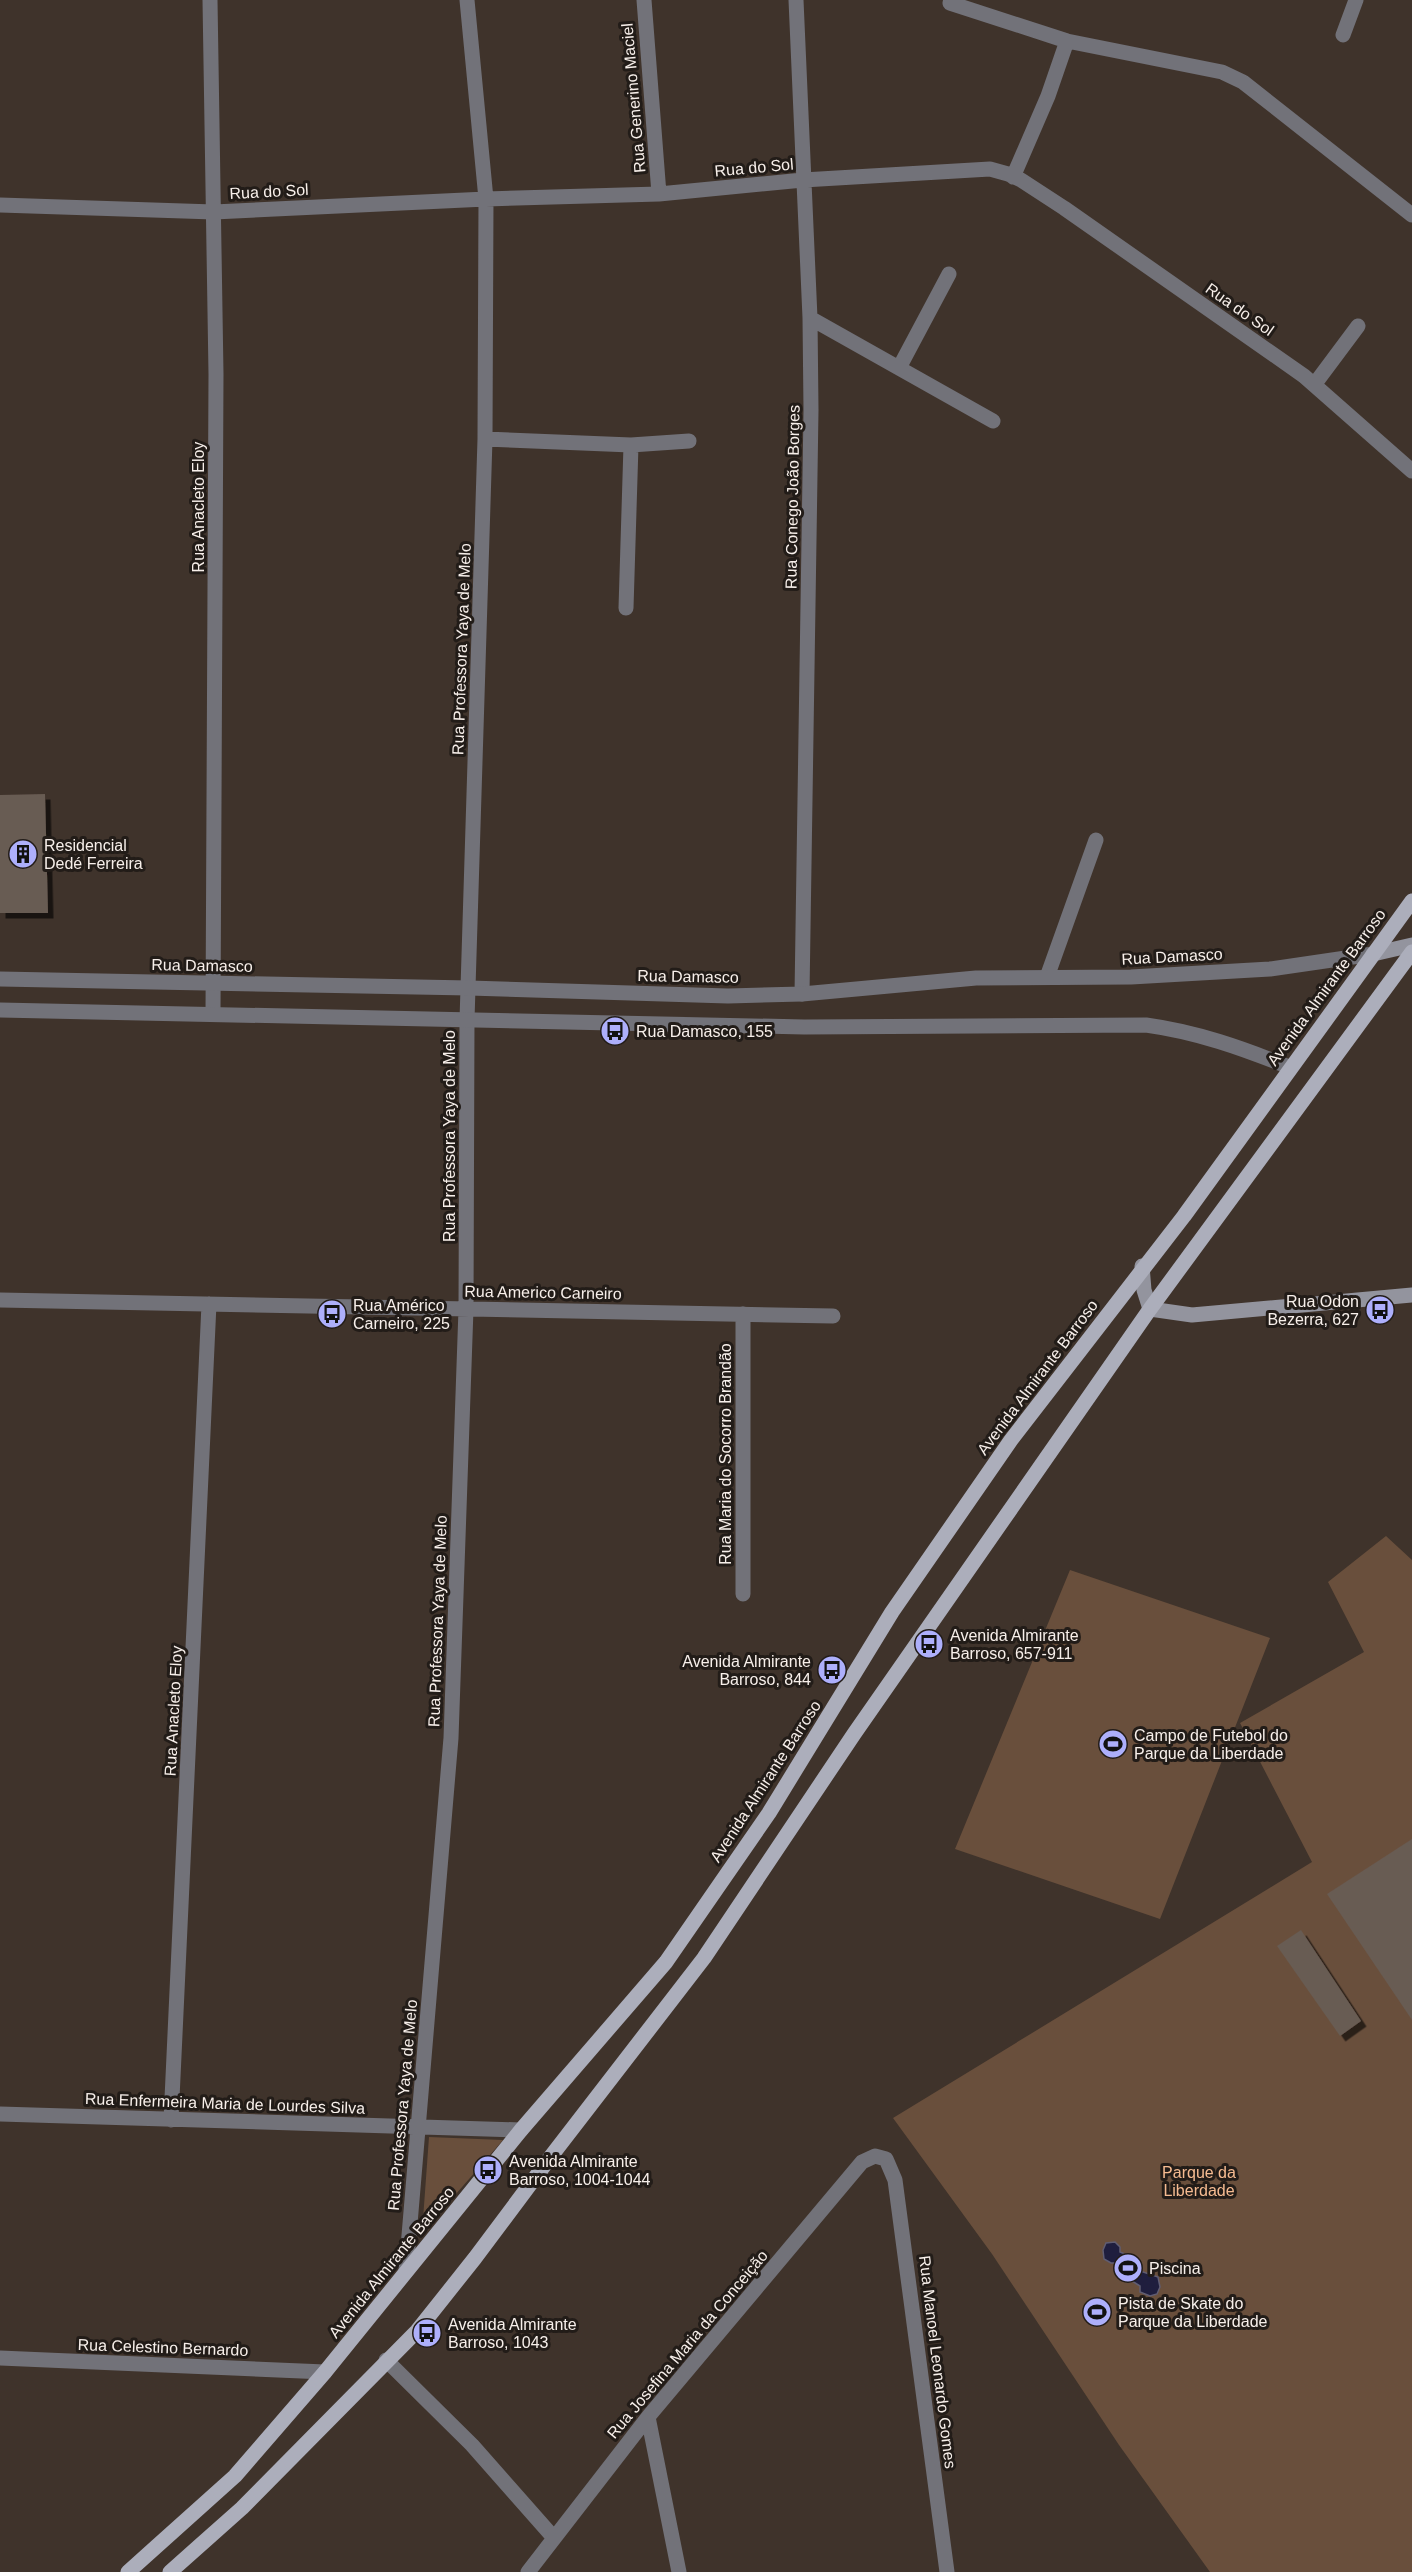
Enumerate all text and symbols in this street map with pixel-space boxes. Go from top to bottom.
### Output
street label: Rua Generino Maciel [618,22,649,174]
street label: Rua do Sol [714,156,794,179]
street label: Rua do Sol [229,181,309,202]
street label: Rua do Sol [1202,280,1277,339]
street label: Rua Conego João Borges [782,405,803,589]
street label: Rua Anacleto Eloy [190,442,207,572]
street label: Rua Professora Yaya de Melo [449,543,474,755]
place label: Residencial Dedé Ferreira [44,837,143,872]
building icon: Residencial Dedé Ferreira [7,838,39,870]
street label: Avenida Almirante Barroso [1264,906,1389,1069]
street label: Rua Damasco [1121,945,1223,968]
street label: Rua Damasco [151,956,253,975]
street label: Rua Damasco [637,967,739,986]
bus stop icon: Rua Damasco, 155 [599,1015,631,1047]
place label: Rua Damasco, 155 [636,1023,773,1040]
street label: Rua Professora Yaya de Melo [441,1030,458,1242]
street label: Rua Americo Carneiro [464,1283,622,1302]
place label: Rua Odon Bezerra, 627 [1267,1293,1359,1328]
bus stop icon: Rua Odon Bezerra, 627 [1364,1294,1396,1326]
place label: Rua Américo Carneiro, 225 [353,1297,450,1332]
street label: Avenida Almirante Barroso [974,1297,1101,1458]
bus stop icon: Rua Américo Carneiro, 225 [316,1298,348,1330]
street label: Rua Maria do Socorro Brandão [717,1343,734,1565]
street label: Rua Professora Yaya de Melo [425,1515,450,1727]
place label: Avenida Almirante Barroso, 657-911 [950,1627,1079,1662]
bus stop icon: Avenida Almirante Barroso, 657-911 [913,1628,945,1660]
street label: Rua Anacleto Eloy [162,1645,185,1777]
place label: Avenida Almirante Barroso, 844 [682,1653,811,1688]
bus stop icon: Avenida Almirante Barroso, 844 [816,1654,848,1686]
street label: Avenida Almirante Barroso [707,1697,824,1865]
place label: Campo de Futebol do Parque da Liberdade [1134,1727,1288,1762]
sports icon: Campo de Futebol do Parque da Liberdade [1097,1728,1129,1760]
street label: Rua Professora Yaya de Melo [385,1999,420,2211]
street label: Rua Enfermeira Maria de Lourdes Silva [85,2090,365,2117]
place label: Avenida Almirante Barroso, 1004-1044 [509,2153,651,2188]
bus stop icon: Avenida Almirante Barroso, 1004-1044 [472,2154,504,2186]
park label: Parque da Liberdade [1162,2164,1236,2199]
street label: Avenida Almirante Barroso [325,2183,458,2341]
street label: Rua Josefina Maria da Conceição [604,2247,771,2442]
sports icon: Piscina [1112,2252,1144,2284]
street label: Rua Manoel Leonardo Gomes [916,2255,959,2469]
place label: Piscina [1149,2260,1201,2277]
place label: Pista de Skate do Parque da Liberdade [1118,2295,1268,2330]
sports icon: Pista de Skate do Parque da Liberdade [1081,2296,1113,2328]
place label: Avenida Almirante Barroso, 1043 [448,2316,577,2351]
bus stop icon: Avenida Almirante Barroso, 1043 [411,2317,443,2349]
street label: Rua Celestino Bernardo [77,2336,249,2359]

